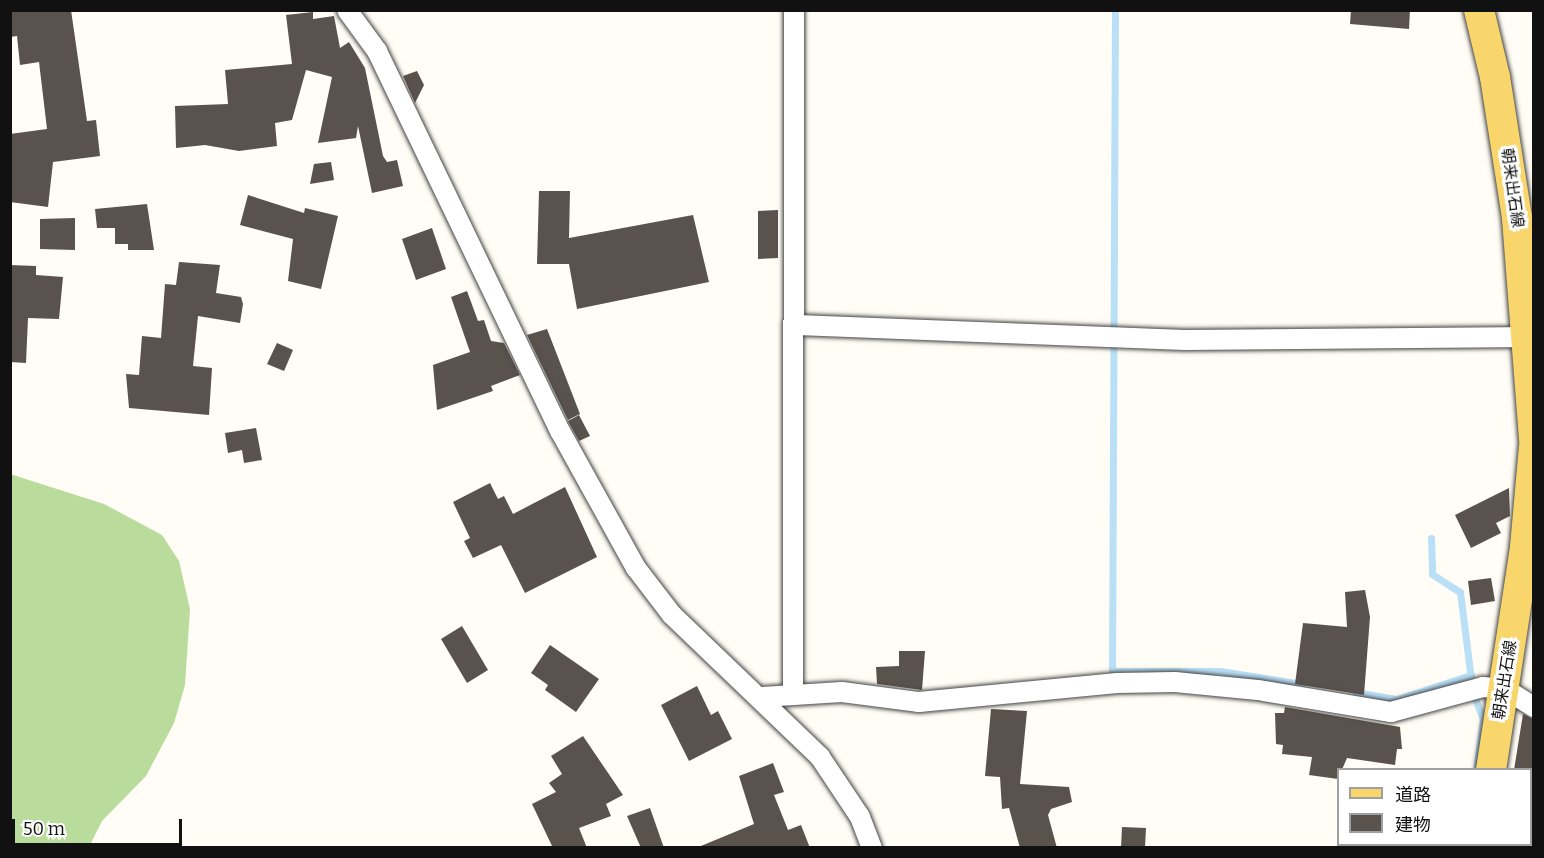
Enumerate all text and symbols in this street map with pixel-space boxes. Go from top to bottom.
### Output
street label: 朝来出石線 [1497,147,1527,229]
street label: 朝来出石線 [1489,639,1521,721]
legend [1337,768,1532,846]
text: 道路 [1395,784,1431,806]
scale bar [15,807,184,845]
text: 建物 [1395,814,1431,836]
text: 50 m [23,818,65,840]

